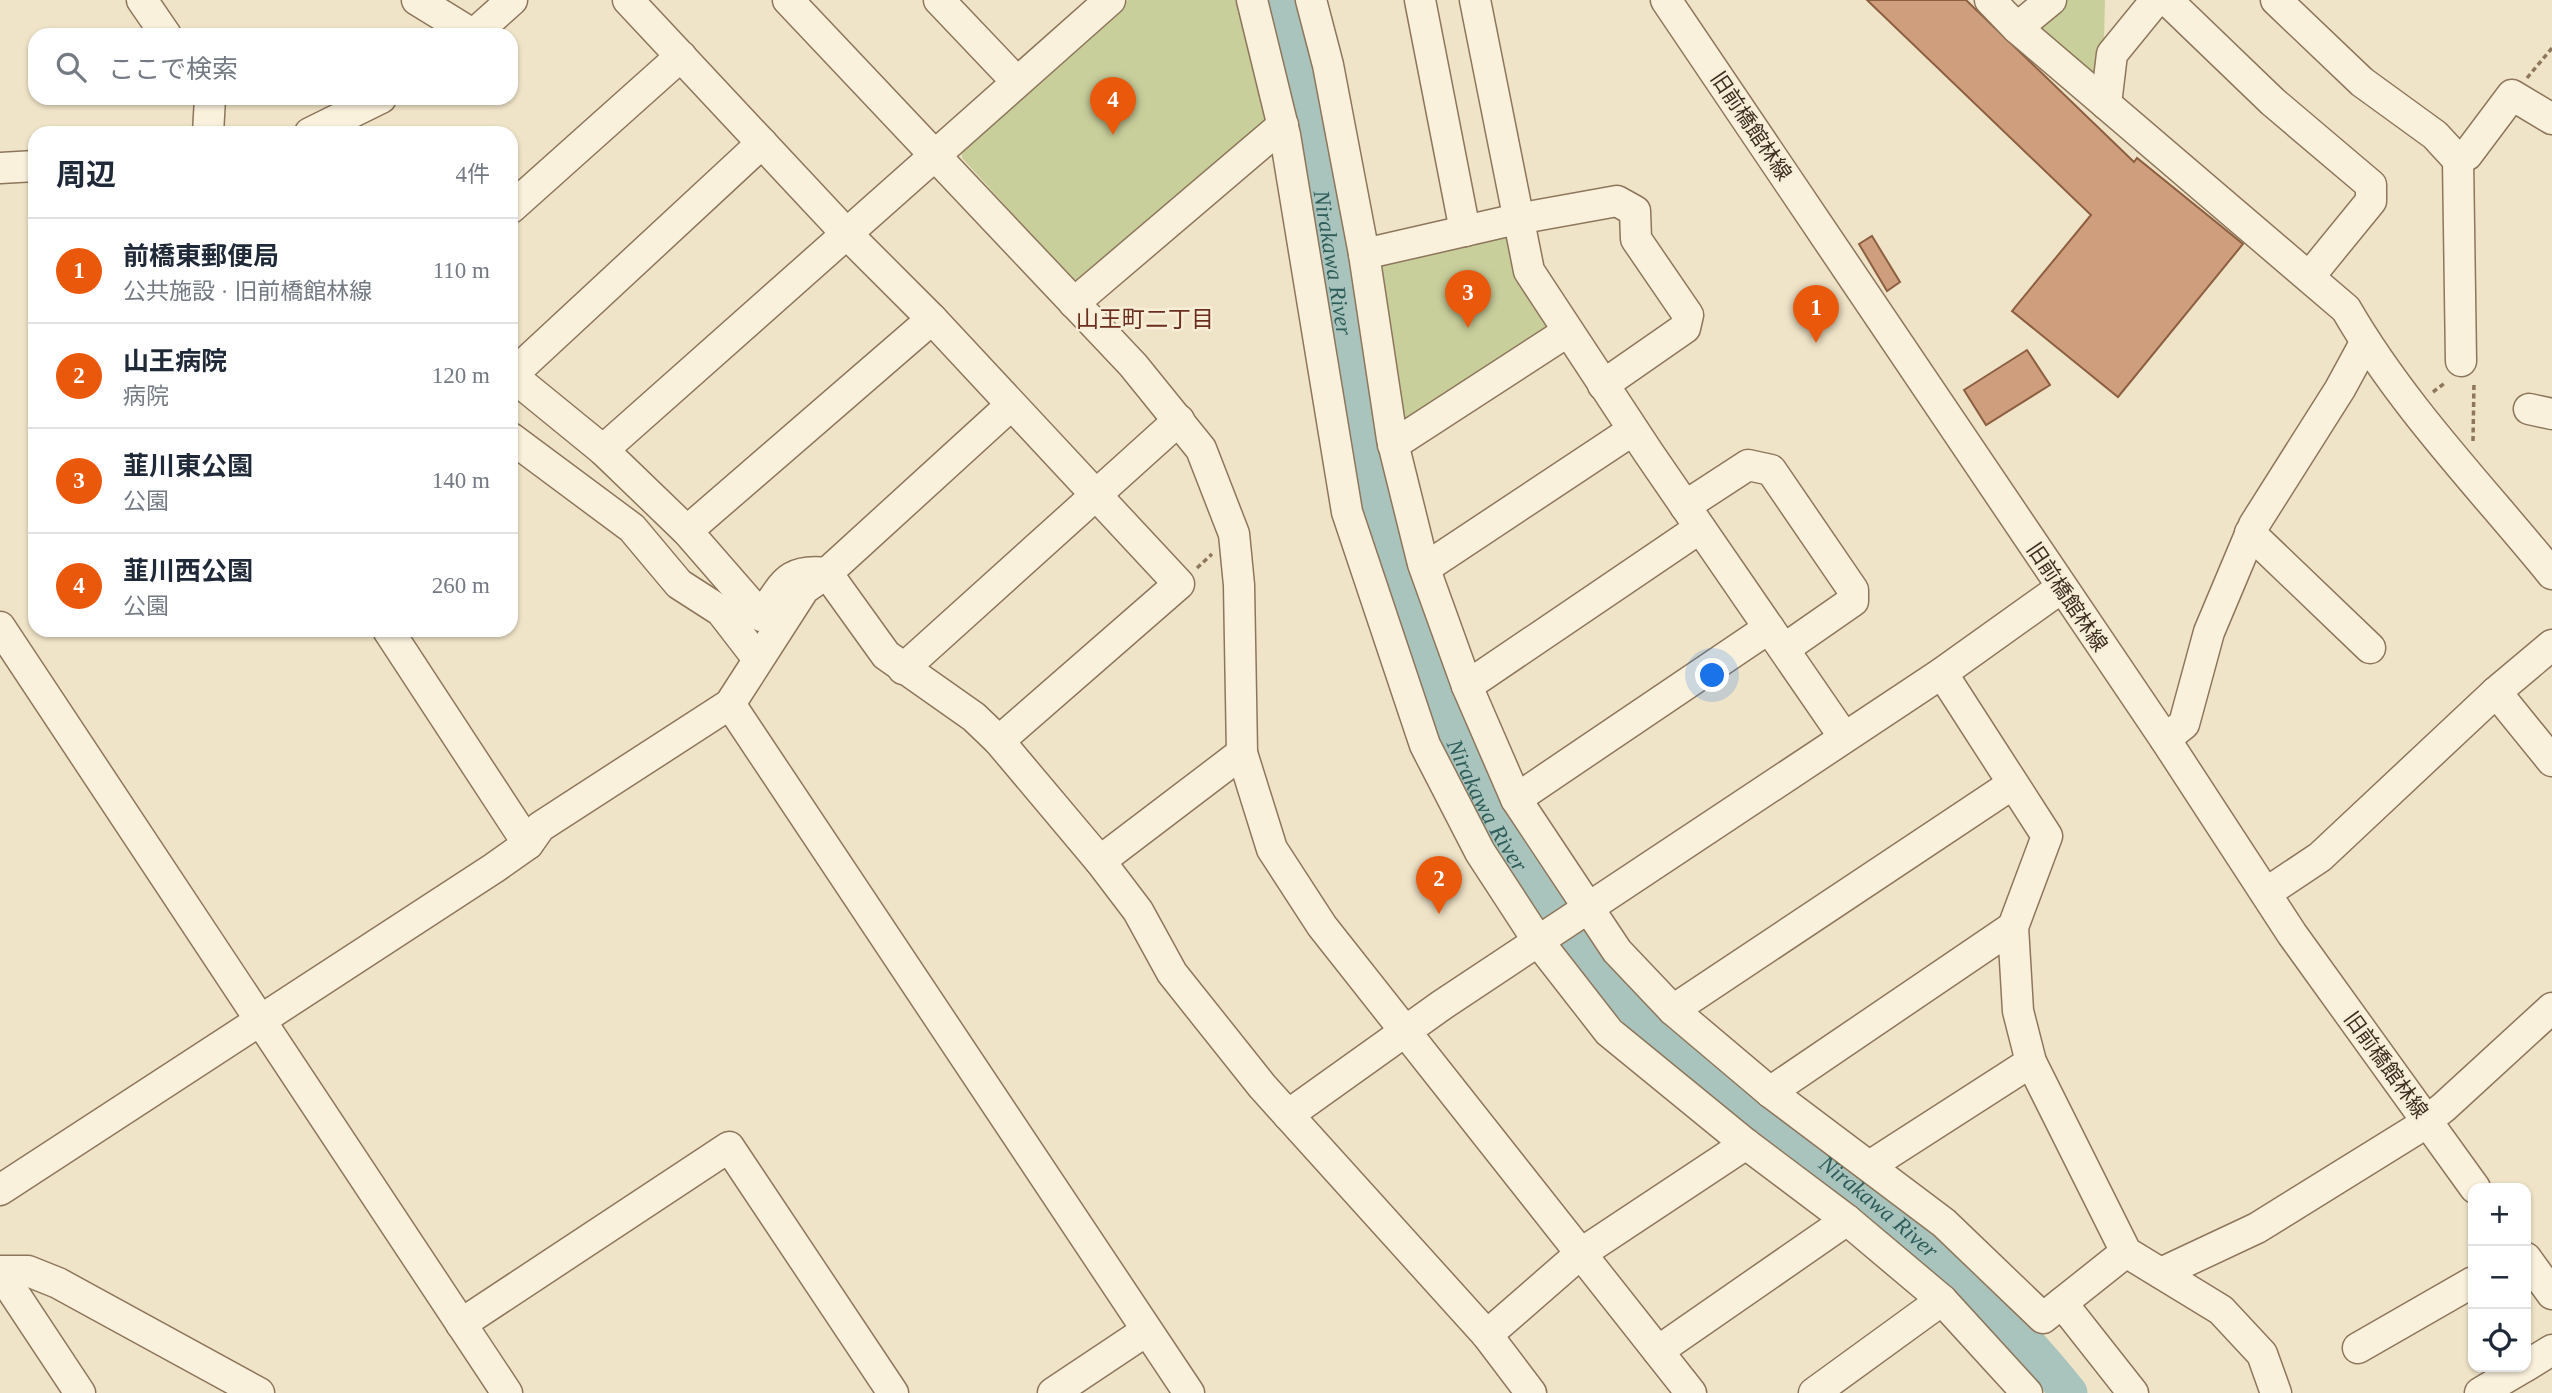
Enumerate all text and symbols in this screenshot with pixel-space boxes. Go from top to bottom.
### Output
search box [28,28,518,105]
icon: search [52,48,90,86]
text: ここで検索 [108,55,238,84]
street label: 旧前橋館林線 [1706,67,1796,185]
pin: 4 [1090,77,1136,135]
text: 周辺 [56,158,116,191]
text: 4件 [456,162,490,187]
water label: Nirakawa River [1309,187,1358,338]
text: 前橋東郵便局 [123,242,279,271]
text: 1 [73,258,85,283]
text: 110 m [433,258,490,283]
pin: 3 [1445,270,1491,328]
text: 公共施設 · 旧前橋館林線 [123,279,372,304]
pin: 1 [1793,285,1839,343]
district label: 山王町二丁目 [1076,307,1214,332]
text: 山王病院 [123,347,227,376]
text: 2 [73,363,85,388]
text: 120 m [432,363,490,388]
text: 病院 [123,384,169,409]
text: 韮川東公園 [123,452,253,481]
text: 3 [73,468,85,493]
text: 140 m [432,468,490,493]
text: 公園 [123,489,169,514]
street label: 旧前橋館林線 [2022,538,2112,656]
text: 韮川西公園 [123,557,253,586]
text: 4 [73,573,85,598]
text: 260 m [432,573,490,598]
text: 公園 [123,594,169,619]
your location [1695,658,1729,692]
water label: Nirakawa River [1442,734,1533,877]
pin: 2 [1416,856,1462,914]
street label: 旧前橋館林線 [2339,1007,2433,1123]
water label: Nirakawa River [1814,1150,1944,1264]
map controls [2468,1183,2531,1372]
button: + [2468,1183,2531,1246]
button: − [2468,1246,2531,1309]
button: locate [2468,1309,2531,1372]

